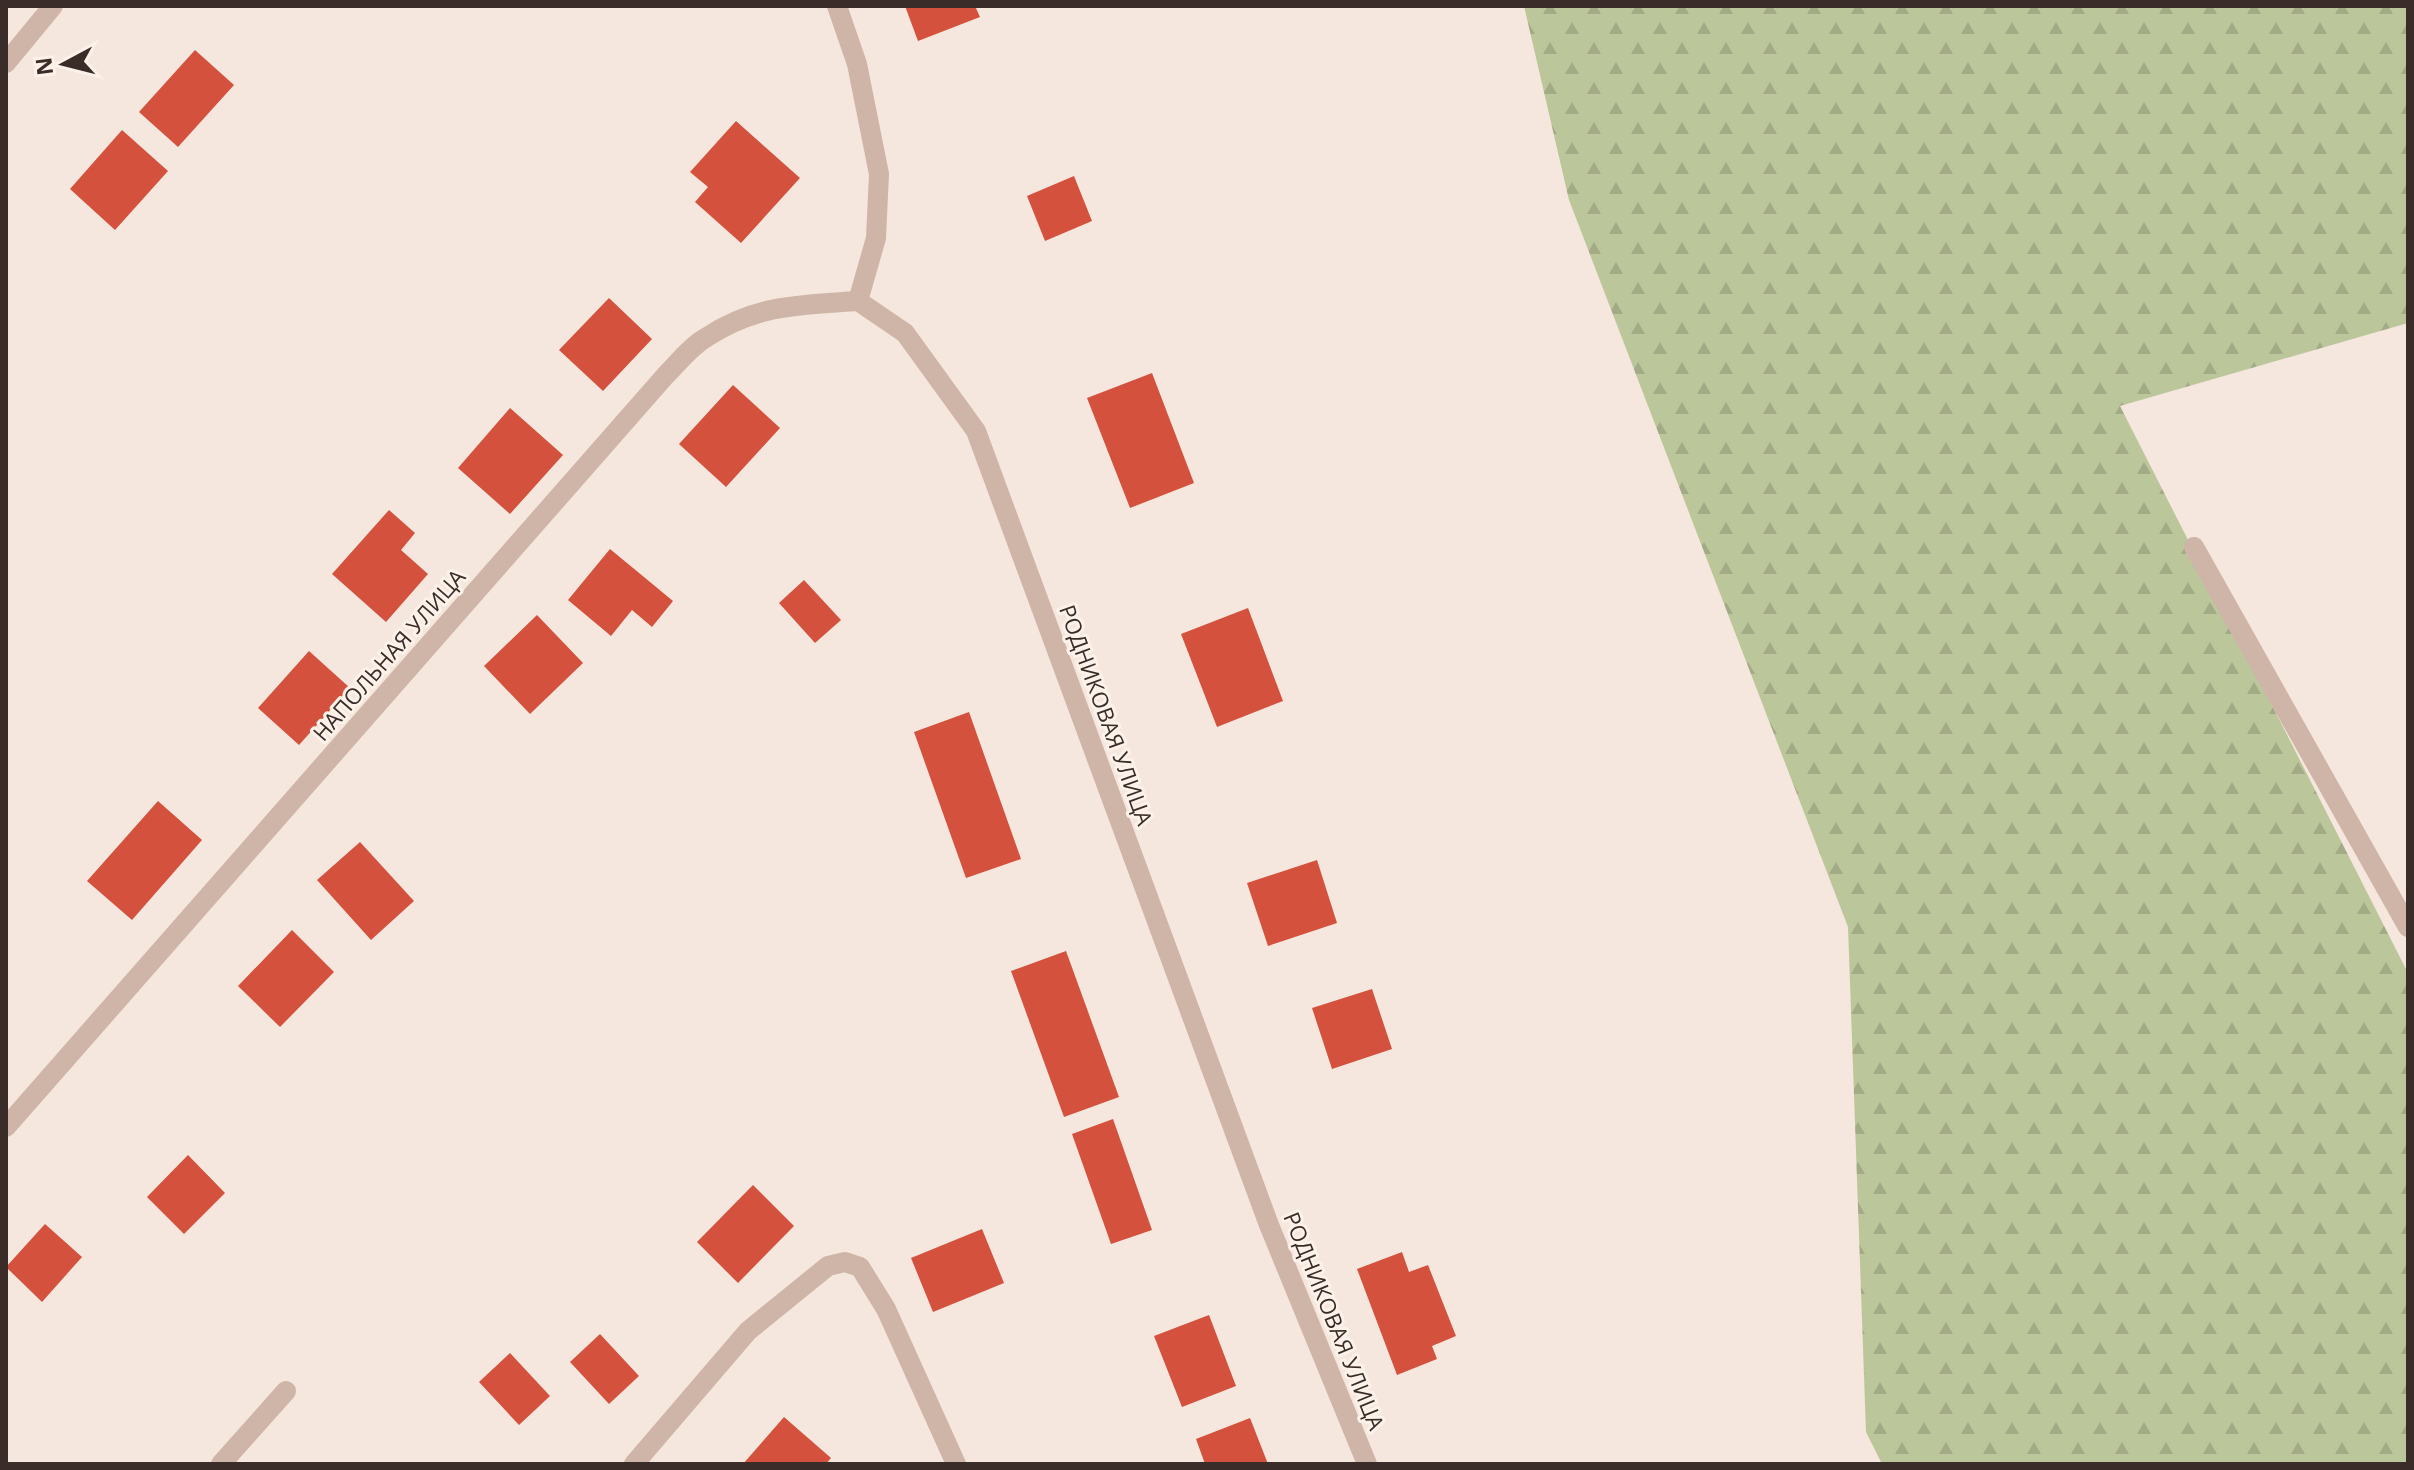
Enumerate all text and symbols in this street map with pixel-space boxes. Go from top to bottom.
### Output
north arrow [24,24,104,104]
text: N [27,56,59,77]
street label: НАПОЛЬНАЯ УЛИЦА [305,562,471,747]
street label: РОДНИКОВАЯ УЛИЦА [1053,600,1161,829]
street label: РОДНИКОВАЯ УЛИЦА [1277,1207,1392,1434]

